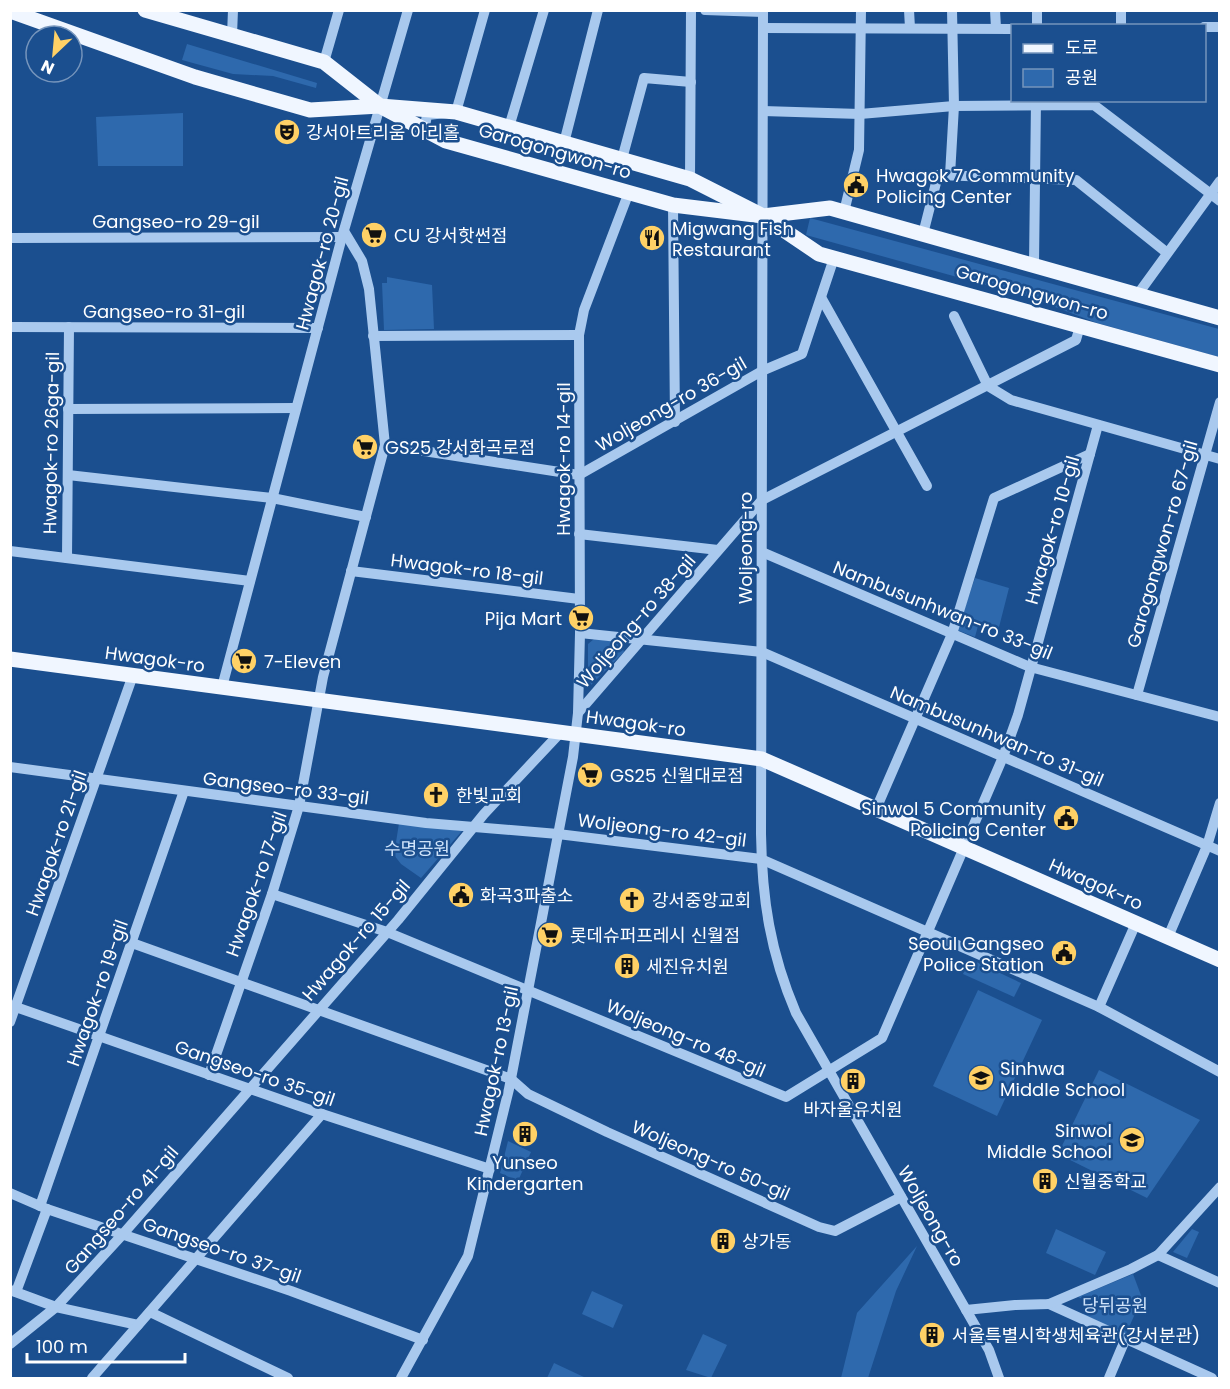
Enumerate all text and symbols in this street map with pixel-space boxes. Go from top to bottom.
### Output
north arrow [24,24,84,84]
legend [1011,24,1206,102]
text: 도로 [1065,35,1098,60]
text: N [37,54,58,80]
text: 공원 [1065,65,1098,90]
theatre icon: 강서아트리움 아리홀 [272,117,302,147]
street label: Garogongwon-ro [476,117,634,185]
place label: 강서아트리움 아리홀 [306,120,460,145]
place label: Hwagok 7 Community Policing Center [876,163,1074,209]
public building icon: Hwagok 7 Community Policing Center [841,170,871,200]
street label: Hwagok-ro 20-gil [289,174,355,332]
street label: Gangseo-ro 29-gil [92,209,260,234]
place label: Migwang Fish Restaurant [672,216,794,262]
supermarket icon: CU 강서핫썬점 [359,220,389,250]
place label: CU 강서핫썬점 [394,223,508,248]
restaurant icon: Migwang Fish Restaurant [637,223,667,253]
street label: Garogongwon-ro [953,258,1111,326]
street label: Gangseo-ro 31-gil [83,299,245,324]
street label: Woljeong-ro 36-gil [591,351,751,457]
street label: Hwagok-ro 26ga-gil [37,352,65,534]
street label: Hwagok-ro 14-gil [551,382,576,536]
supermarket icon: GS25 강서화곡로점 [350,432,380,462]
place label: GS25 강서화곡로점 [385,435,535,460]
street label: Garogongwon-ro 67-gil [1120,437,1204,651]
street label: Hwagok-ro 10-gil [1019,453,1085,607]
street label: Woljeong-ro [733,492,758,604]
street label: Hwagok-ro 18-gil [389,547,545,591]
street label: Woljeong-ro 38-gil [571,549,701,693]
street label: Nambusunhwan-ro 33-gil [830,554,1056,666]
supermarket icon: Pija Mart [566,603,596,633]
place label: Pija Mart [485,606,562,631]
street label: Hwagok-ro [103,640,207,678]
supermarket icon: 7-Eleven [229,646,259,676]
place label: 7-Eleven [264,649,341,674]
street label: Nambusunhwan-ro 31-gil [886,680,1108,792]
street label: Hwagok-ro [584,704,688,742]
supermarket icon: GS25 신월대로점 [575,760,605,790]
place label: GS25 신월대로점 [610,763,744,788]
street label: Gangseo-ro 33-gil [202,765,370,811]
street label: Hwagok-ro 21-gil [19,767,93,919]
church icon: 한빛교회 [421,780,451,810]
place label: 한빛교회 [456,783,522,808]
place label: Sinwol 5 Community Policing Center [861,796,1046,842]
public building icon: Sinwol 5 Community Policing Center [1051,803,1081,833]
street label: Woljeong-ro 42-gil [576,807,748,853]
street label: Hwagok-ro 17-gil [219,808,293,960]
park label: 수명공원 [384,836,450,861]
street label: Hwagok-ro [1045,852,1147,916]
street label: Hwagok-ro 15-gil [296,874,416,1006]
public building icon: 화곡3파출소 [446,880,476,910]
place label: 화곡3파출소 [480,883,573,908]
church icon: 강서중앙교회 [617,885,647,915]
place label: 강서중앙교회 [652,888,751,913]
street label: Hwagok-ro 19-gil [60,916,134,1070]
supermarket icon: 롯데슈퍼프레시 신월점 [535,920,565,950]
place label: 롯데슈퍼프레시 신월점 [570,923,740,948]
place label: Seoul Gangseo Police Station [908,931,1044,977]
public building icon: Seoul Gangseo Police Station [1049,938,1079,968]
building icon: 세진유치원 [612,951,642,981]
place label: 세진유치원 [646,954,729,979]
street label: Hwagok-ro 13-gil [468,984,524,1138]
street label: Woljeong-ro 48-gil [602,993,770,1083]
street label: Gangseo-ro 35-gil [172,1034,338,1112]
place label: Sinhwa Middle School [1000,1056,1125,1102]
school or university icon: Sinhwa Middle School [966,1063,996,1093]
building icon: 바자울유치원 [838,1066,868,1096]
place label: 바자울유치원 [803,1097,903,1122]
street label: Woljeong-ro 50-gil [628,1114,794,1206]
place label: Sinwol Middle School [987,1118,1112,1164]
building icon: Yunseo Kindergarten [510,1119,540,1149]
school or university icon: Sinwol Middle School [1117,1125,1147,1155]
street label: Gangseo-ro 41-gil [58,1140,184,1280]
place label: Yunseo Kindergarten [466,1150,584,1196]
street label: Woljeong-ro [892,1161,970,1271]
building icon: 신월중학교 [1030,1166,1060,1196]
place label: 신월중학교 [1064,1169,1147,1194]
street label: Gangseo-ro 37-gil [139,1211,305,1289]
building icon: 상가동 [708,1226,738,1256]
place label: 상가동 [742,1229,792,1254]
park label: 당뒤공원 [1082,1293,1148,1318]
building icon: 서울특별시학생체육관(강서분관) [917,1320,947,1350]
place label: 서울특별시학생체육관(강서분관) [952,1323,1200,1348]
scale bar [27,1326,184,1364]
text: 100 m [36,1334,88,1359]

